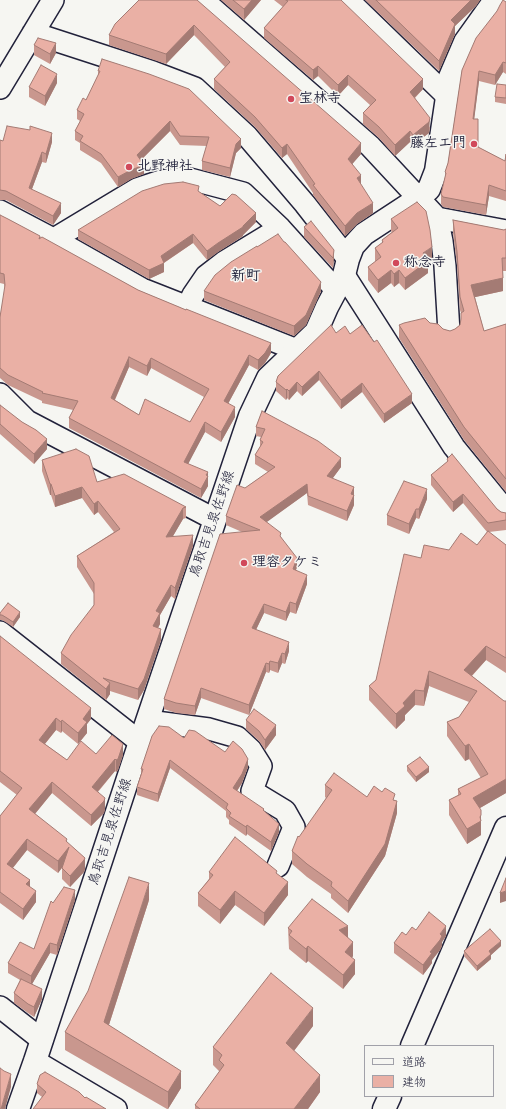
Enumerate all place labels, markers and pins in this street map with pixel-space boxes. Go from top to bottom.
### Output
place label: 宝林寺 [299,91,341,107]
marker: 宝林寺 [286,94,296,104]
place label: 藤左エ門 [410,136,466,152]
marker: 藤左エ門 [469,139,479,149]
place label: 北野神社 [137,159,193,175]
marker: 北野神社 [124,162,134,172]
place label: 称念寺 [404,255,446,271]
marker: 称念寺 [391,258,401,268]
place label: 理容タケミ [252,555,322,571]
marker: 理容タケミ [239,558,249,568]

